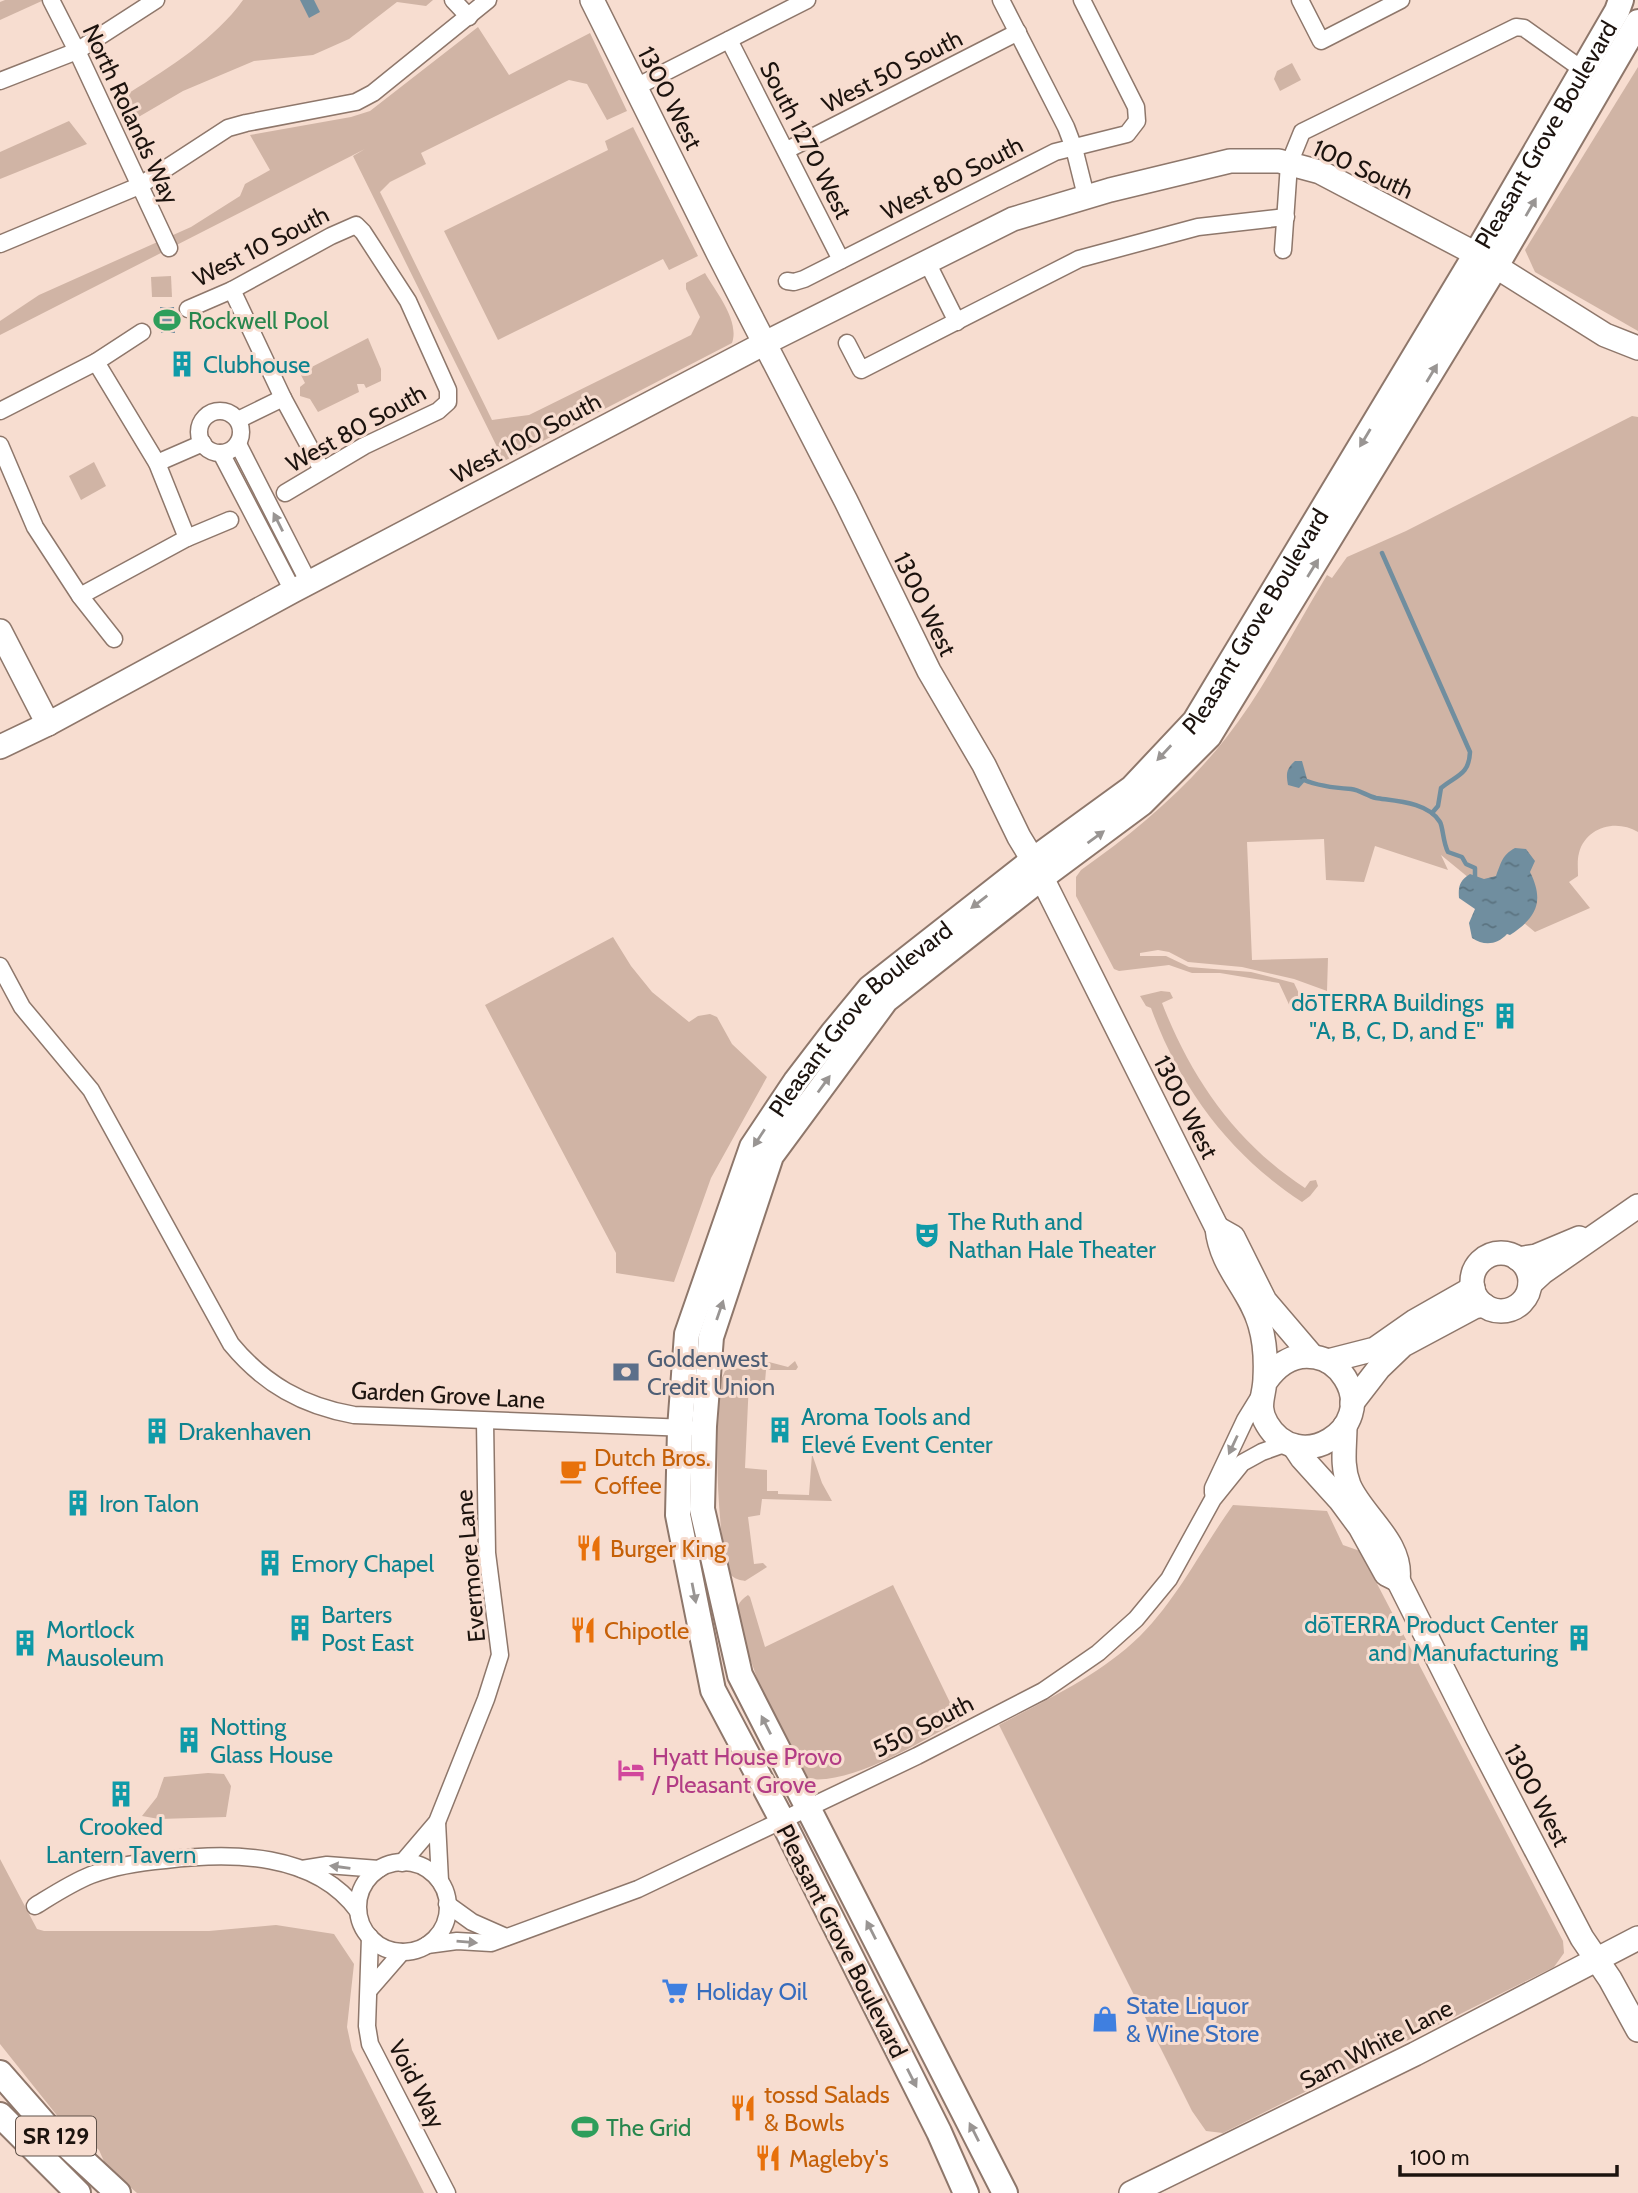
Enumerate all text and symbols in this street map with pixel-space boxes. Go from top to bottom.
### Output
street label: Pleasant Grove Boulevard [1468,15,1623,253]
street label: North Rolands Way [77,19,185,209]
street label: West 50 South [817,23,967,119]
street label: 1300 West [632,42,708,154]
street label: South 1270 West [754,56,858,224]
street label: West 80 South [876,130,1028,226]
street label: 100 South [1308,133,1418,205]
one-way arrow [1525,197,1537,217]
street label: West 10 South [188,199,334,293]
sports icon: Rockwell Pool [152,305,182,335]
place label: Rockwell Pool [188,306,329,335]
building icon: Clubhouse [167,349,197,379]
place label: Clubhouse [203,350,310,379]
one-way arrow [1425,364,1438,383]
street label: West 80 South [281,378,431,478]
street label: West 100 South [446,386,606,490]
one-way arrow [1359,429,1371,448]
street label: Pleasant Grove Boulevard [1176,503,1334,740]
one-way arrow [272,512,283,532]
street label: 1300 West [887,547,963,661]
one-way arrow [1307,558,1320,577]
one-way arrow [1157,744,1173,761]
one-way arrow [1087,831,1105,845]
one-way arrow [971,895,989,910]
street label: Pleasant Grove Boulevard [762,915,958,1122]
place label: dōTERRA Buildings "A, B, C, D, and E" [1291,988,1484,1045]
building icon: dōTERRA Buildings "A, B, C, D, and E" [1490,1001,1520,1031]
street label: 1300 West [1148,1051,1224,1163]
one-way arrow [817,1075,831,1093]
one-way arrow [752,1128,765,1147]
place label: The Ruth and Nathan Hale Theater [948,1207,1156,1264]
theatre icon: The Ruth and Nathan Hale Theater [912,1220,942,1250]
one-way arrow [715,1300,726,1321]
place label: Goldenwest Credit Union [647,1344,775,1401]
bank icon: Goldenwest Credit Union [611,1357,641,1387]
street label: Garden Grove Lane [350,1375,546,1415]
place label: Aroma Tools and Elevé Event Center [801,1402,993,1459]
building icon: Aroma Tools and Elevé Event Center [765,1415,795,1445]
building icon: Drakenhaven [142,1416,172,1446]
place label: Drakenhaven [178,1417,312,1446]
one-way arrow [1227,1435,1239,1455]
place label: Dutch Bros. Coffee [594,1443,711,1500]
cafe icon: Dutch Bros. Coffee [558,1456,588,1486]
building icon: Iron Talon [63,1488,93,1518]
place label: Iron Talon [99,1489,199,1518]
street label: Evermore Lane [449,1489,491,1643]
restaurant icon: Burger King [574,1533,604,1563]
place label: Burger King [610,1534,727,1563]
building icon: Emory Chapel [255,1548,285,1578]
place label: Emory Chapel [291,1549,434,1578]
one-way arrow [688,1582,699,1604]
place label: Barters Post East [321,1600,414,1657]
place label: dōTERRA Product Center and Manufacturing [1304,1610,1559,1667]
building icon: Barters Post East [285,1613,315,1643]
place label: Mortlock Mausoleum [46,1615,164,1672]
restaurant icon: Chipotle [568,1615,598,1645]
place label: Chipotle [604,1616,689,1645]
building icon: dōTERRA Product Center and Manufacturing [1564,1623,1594,1653]
building icon: Mortlock Mausoleum [10,1628,40,1658]
street label: 550 South [868,1688,978,1764]
place label: Notting Glass House [210,1712,333,1769]
one-way arrow [760,1715,771,1735]
building icon: Notting Glass House [174,1725,204,1755]
street label: 1300 West [1498,1739,1576,1851]
place label: Hyatt House Provo / Pleasant Grove [651,1742,842,1799]
hotel icon: Hyatt House Provo / Pleasant Grove [616,1755,646,1785]
building icon: Crooked Lantern Tavern [106,1779,136,1809]
place label: Crooked Lantern Tavern [46,1812,196,1869]
street label: Pleasant Grove Boulevard [770,1819,914,2063]
one-way arrow [329,1862,351,1873]
one-way arrow [865,1920,876,1940]
one-way arrow [456,1937,478,1948]
supermarket icon: Holiday Oil [660,1976,690,2006]
place label: Holiday Oil [696,1977,808,2006]
place label: State Liquor & Wine Store [1126,1991,1259,2048]
street label: Sam White Lane [1295,1993,1457,2095]
shop icon: State Liquor & Wine Store [1090,2004,1120,2034]
street label: Void Way [382,2035,452,2133]
one-way arrow [906,2068,917,2088]
place label: tossd Salads & Bowls [764,2080,890,2137]
restaurant icon: tossd Salads & Bowls [728,2093,758,2123]
sports icon: The Grid [570,2112,600,2142]
place label: The Grid [606,2113,691,2142]
road number: SR 129 [16,2116,96,2156]
one-way arrow [969,2122,980,2142]
scale bar [1400,2134,1617,2178]
restaurant icon: Magleby's [753,2143,783,2173]
place label: Magleby's [789,2144,889,2173]
text: 100 m [1410,2145,1469,2170]

